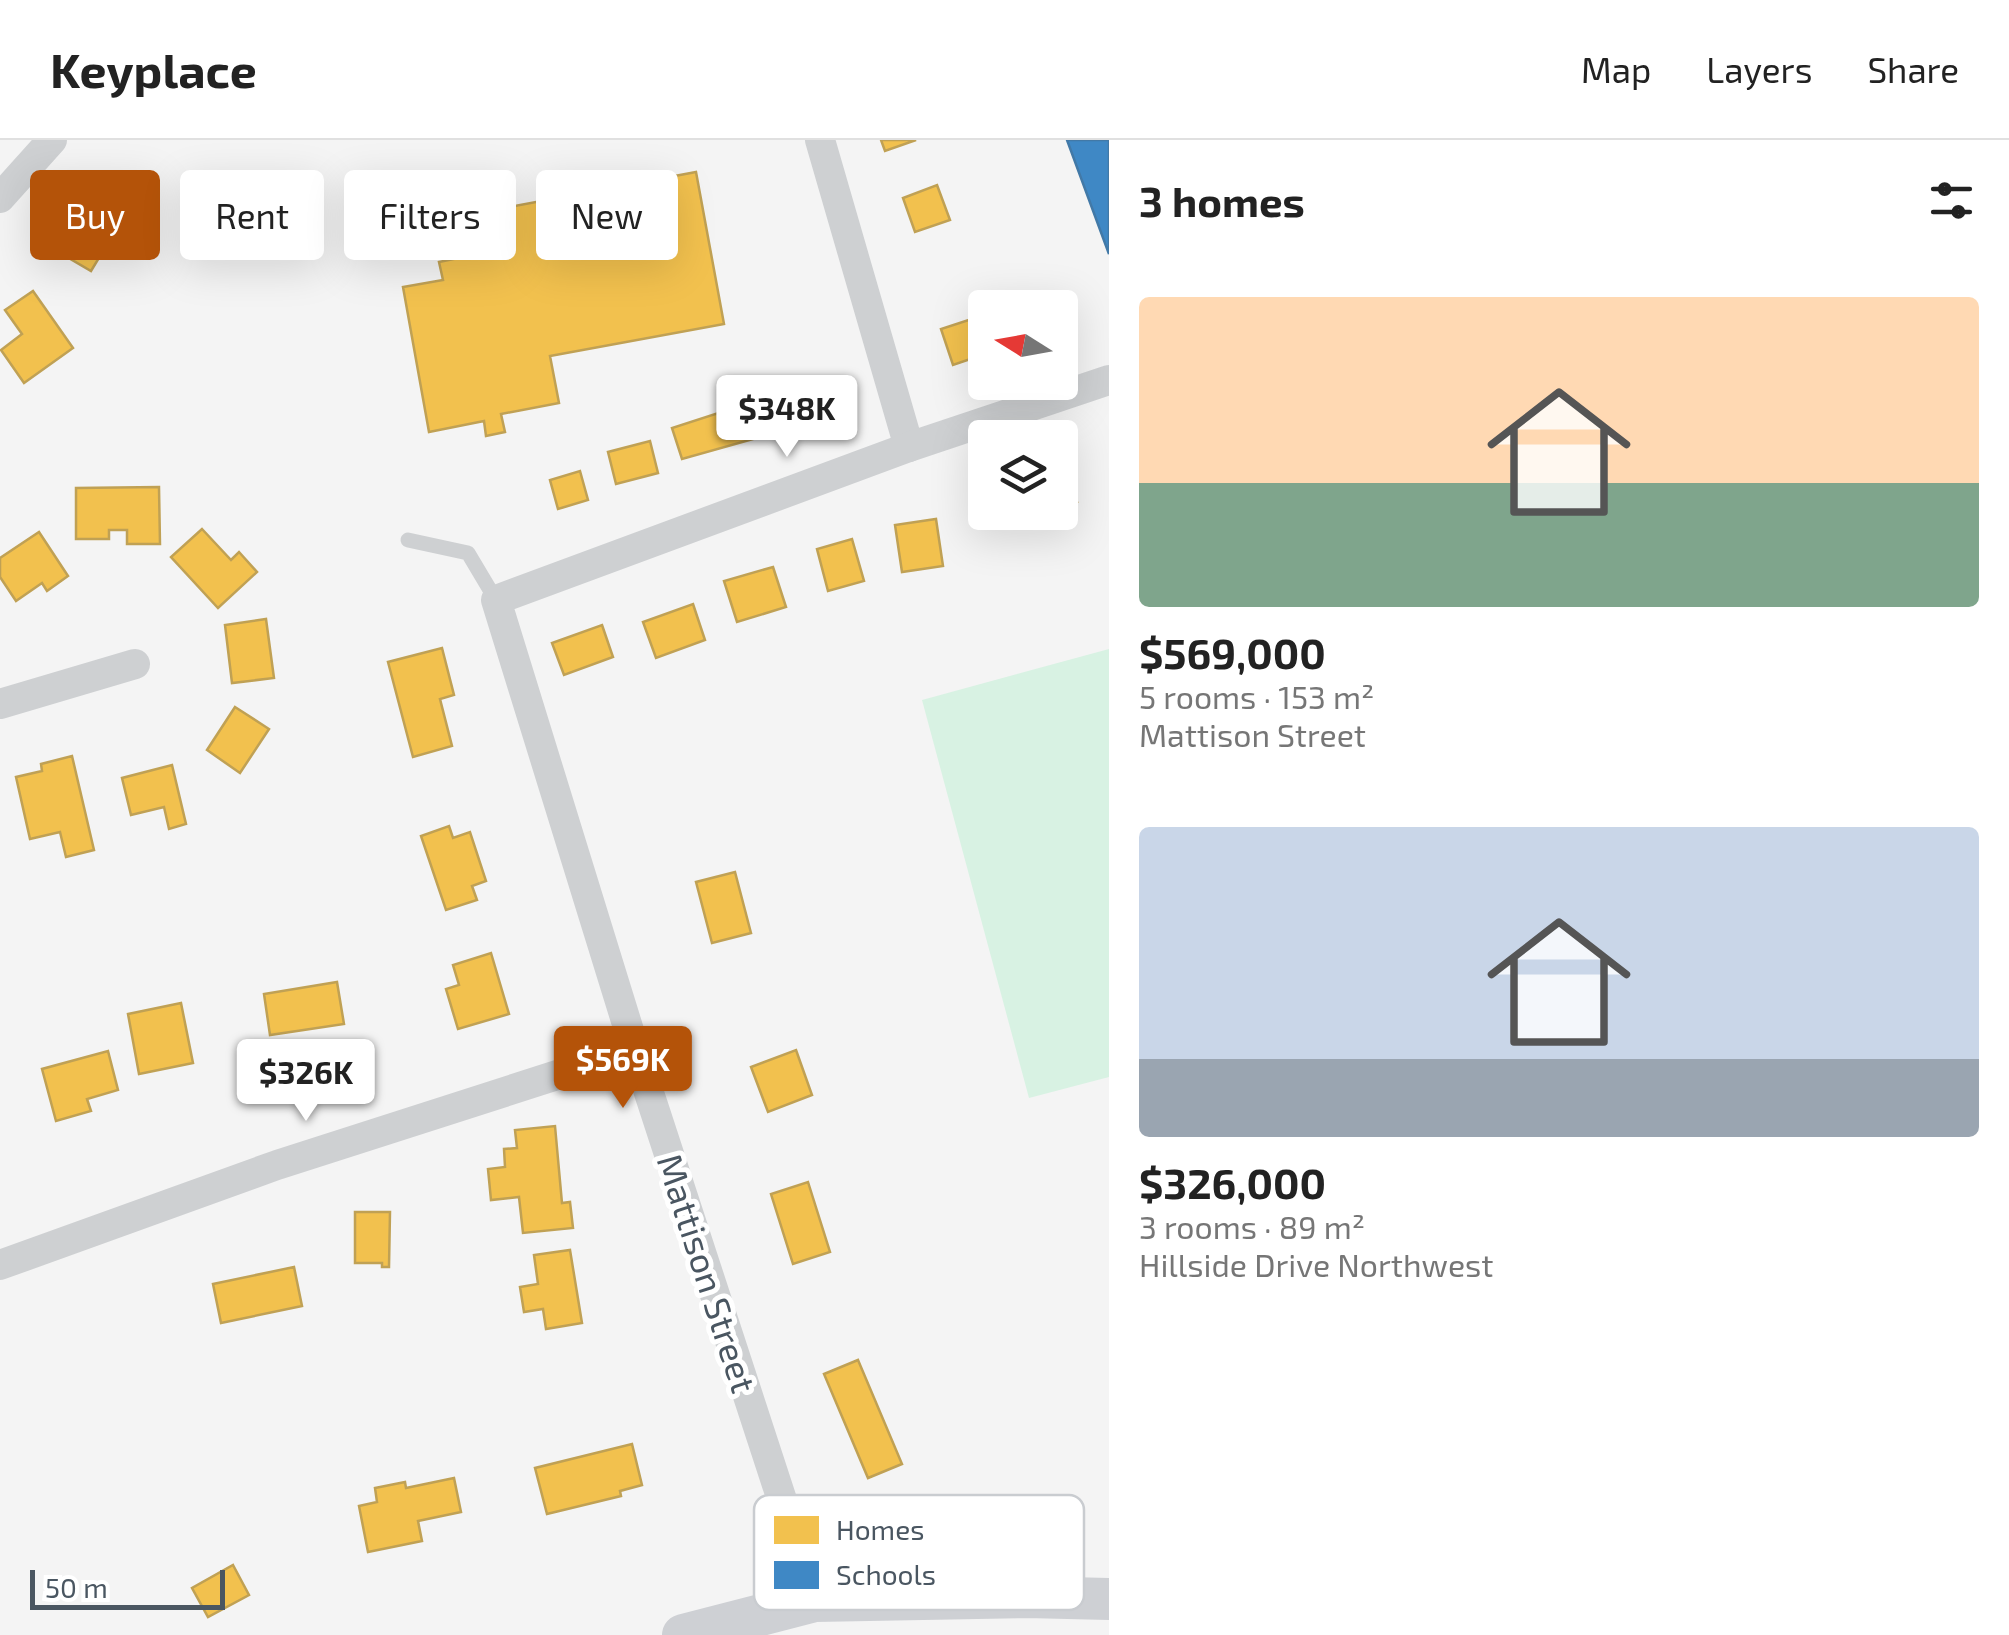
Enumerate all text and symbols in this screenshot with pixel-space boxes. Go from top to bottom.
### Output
text: Keyplace [50,40,257,98]
text: Map [1581,48,1651,90]
text: Layers [1706,48,1812,90]
text: Share [1867,48,1959,90]
chip: Buy [30,170,160,260]
chip: Rent [180,170,324,260]
chip: Filters [344,170,516,260]
chip: New [536,170,678,260]
icon: filters [1924,173,1979,228]
text: 3 homes [1139,175,1305,225]
north arrow [968,290,1078,400]
map controls [968,290,1078,530]
icon: home [1469,362,1649,542]
pin: $348K [717,375,857,460]
text: $348K [738,388,836,426]
button: layers [968,420,1078,530]
text: $569,000 [1139,627,1326,677]
text: 5 rooms · 153 m² [1139,677,1374,715]
text: Mattison Street [1139,715,1366,753]
icon: home [1469,892,1649,1072]
pin: $569K [553,1026,693,1111]
pin: $326K [236,1039,376,1124]
text: $569K [576,1039,670,1077]
text: $326K [259,1052,353,1090]
street label: Mattison Street [650,1148,766,1398]
text: $326,000 [1139,1157,1326,1207]
text: 3 rooms · 89 m² [1139,1207,1365,1245]
text: Hillside Drive Northwest [1139,1245,1494,1283]
legend [754,1495,1084,1610]
text: Homes [836,1512,924,1546]
text: Schools [836,1557,936,1591]
scale bar [30,1565,225,1610]
text: 50 m [45,1570,108,1604]

